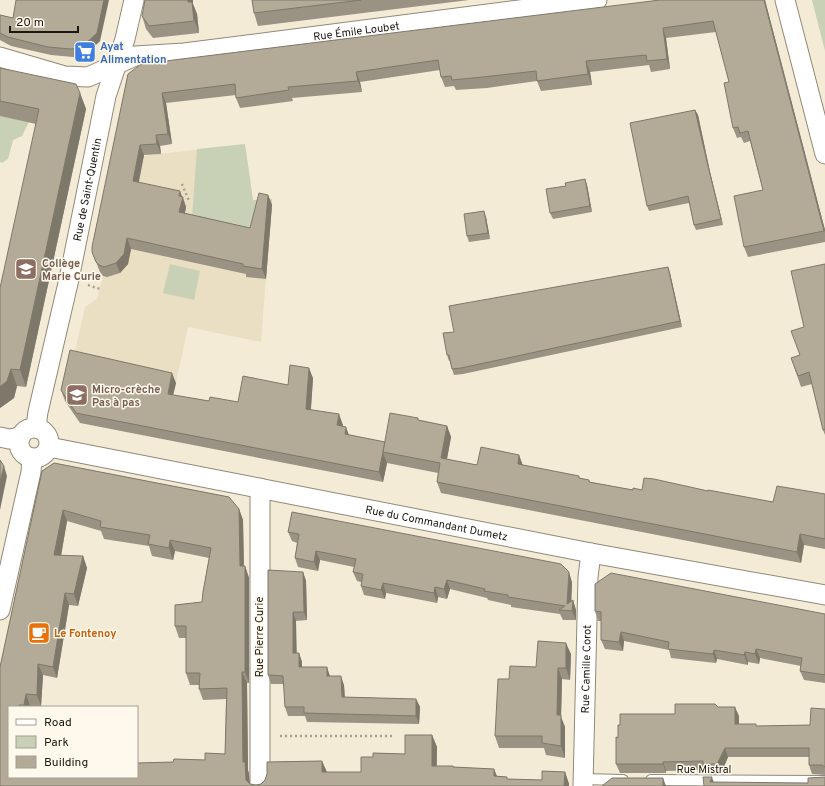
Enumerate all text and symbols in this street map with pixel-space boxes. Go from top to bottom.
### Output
scale bar [10,8,78,34]
text: 20 m [16,15,44,31]
street label: Rue Émile Loubet [312,19,400,44]
supermarket icon: Ayat Alimentation [72,39,98,65]
place label: Ayat Alimentation [100,40,166,67]
street label: Rue de Saint-Quentin [71,137,105,242]
school or university icon: Collège Marie Curie [13,256,39,282]
place label: Collège Marie Curie [42,257,101,284]
school or university icon: Micro-crèche Pas à pas [64,382,90,408]
place label: Micro-crèche Pas à pas [92,383,160,410]
street label: Rue du Commandant Dumetz [364,503,509,545]
street label: Rue Pierre Curie [253,597,267,677]
cafe icon: Le Fontenoy [26,620,52,646]
street label: Rue Camille Corot [579,625,595,714]
place label: Le Fontenoy [54,627,116,641]
legend [8,706,138,778]
text: Road [44,715,72,731]
text: Park [44,735,69,751]
text: Building [44,755,88,771]
street label: Rue Mistral [677,763,731,777]

